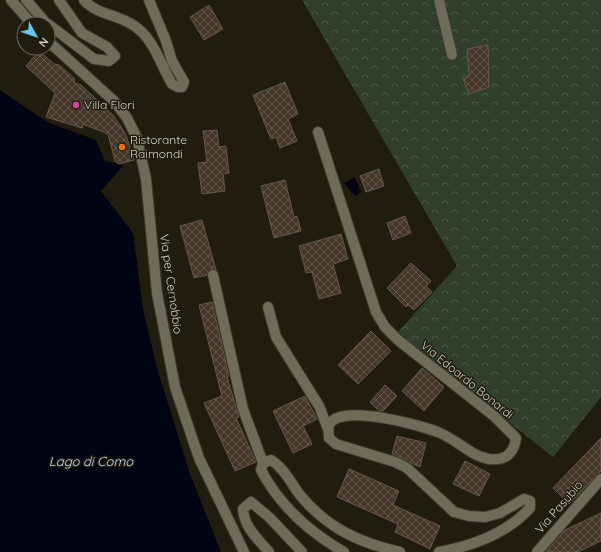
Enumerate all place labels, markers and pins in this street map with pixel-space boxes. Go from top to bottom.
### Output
place label: Villa Flori [84,97,134,112]
marker: Villa Flori [71,100,81,110]
place label: Ristorante Raimondi [130,132,187,161]
marker: Ristorante Raimondi [117,142,127,152]

